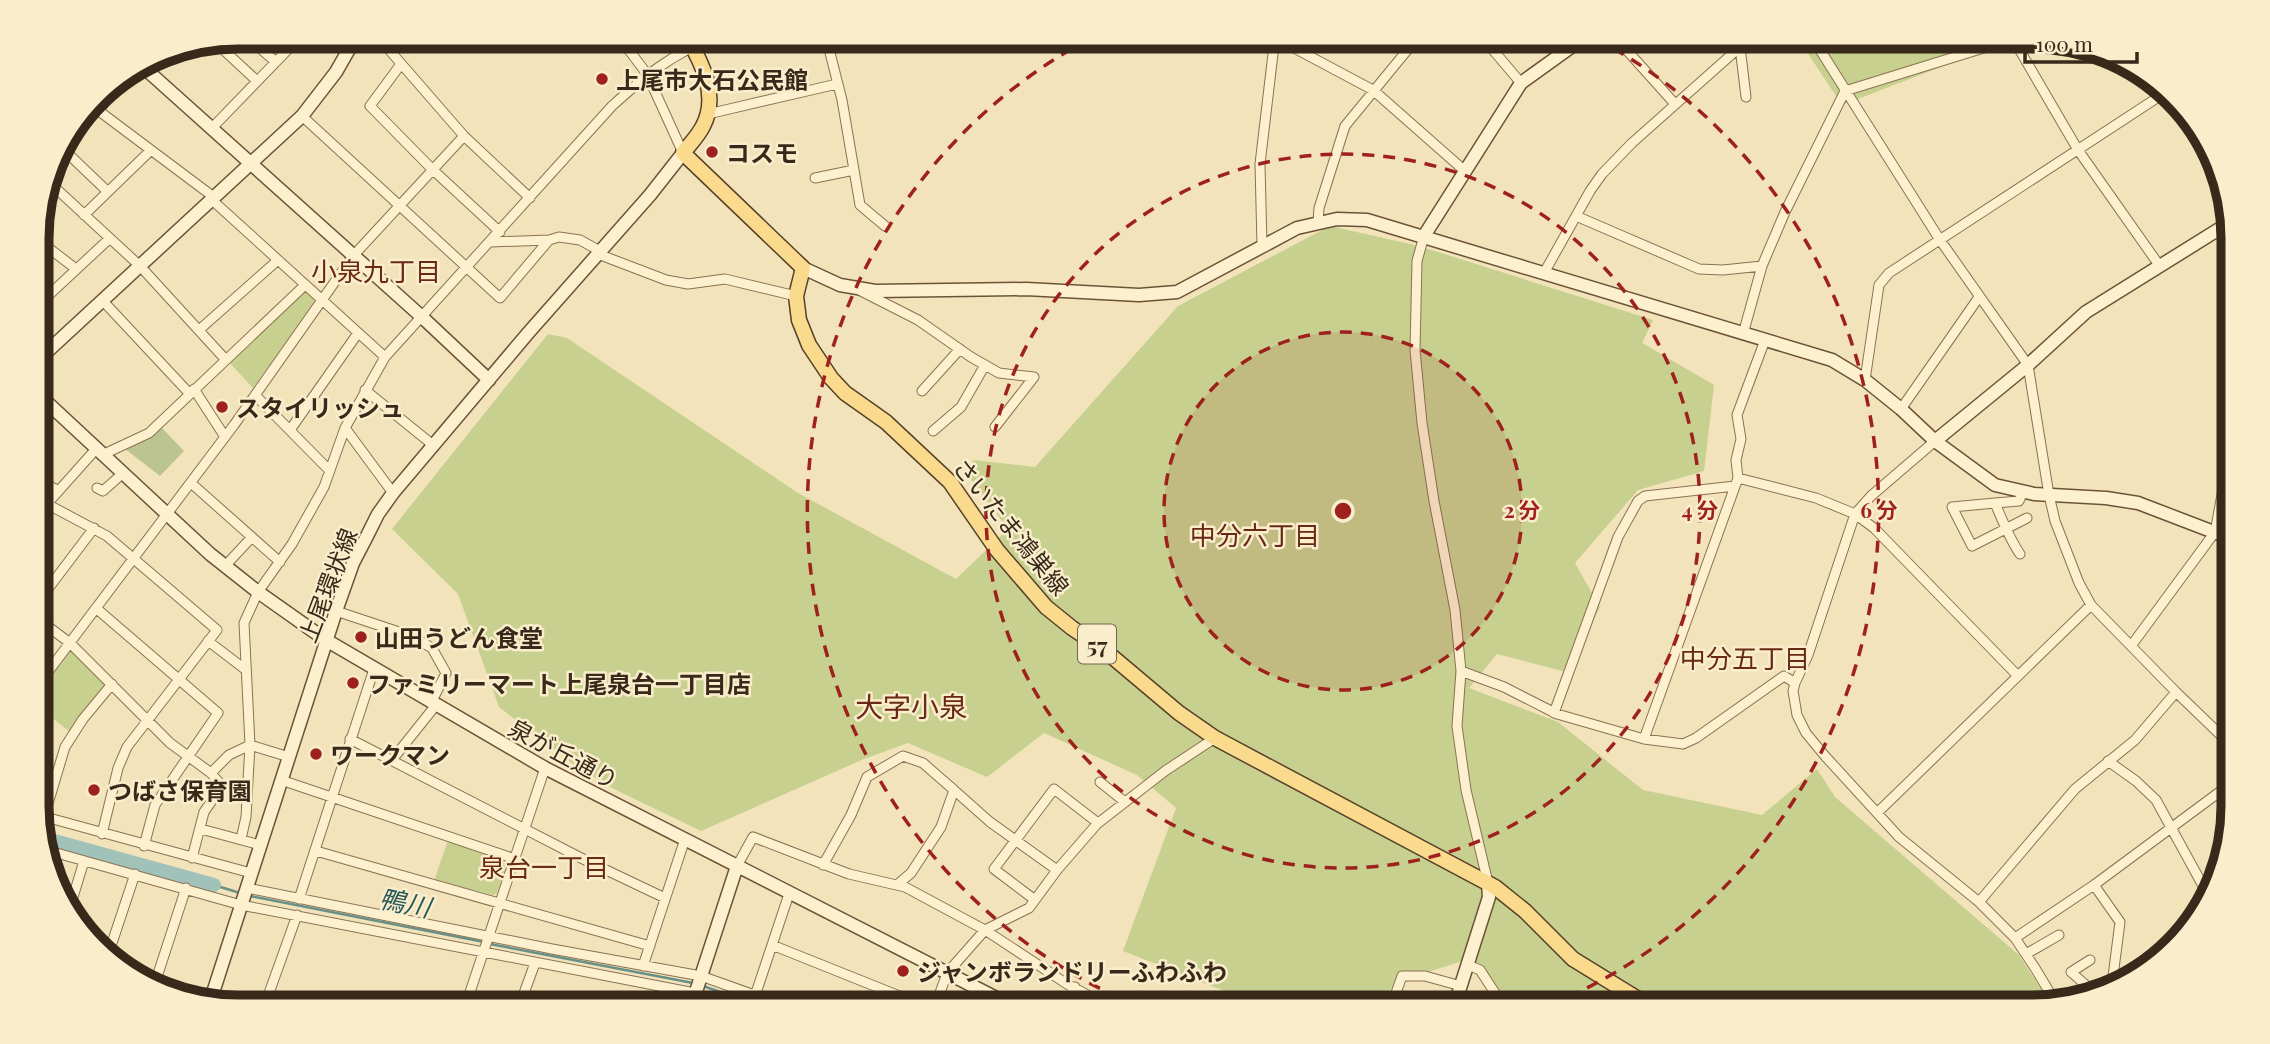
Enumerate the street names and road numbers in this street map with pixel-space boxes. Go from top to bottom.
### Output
street label: さいたま鴻巣線 [947,451,1077,601]
street label: 上尾環状線 [291,523,363,647]
road number: 57 [1078,624,1116,664]
street label: 泉が丘通り [504,711,624,795]

